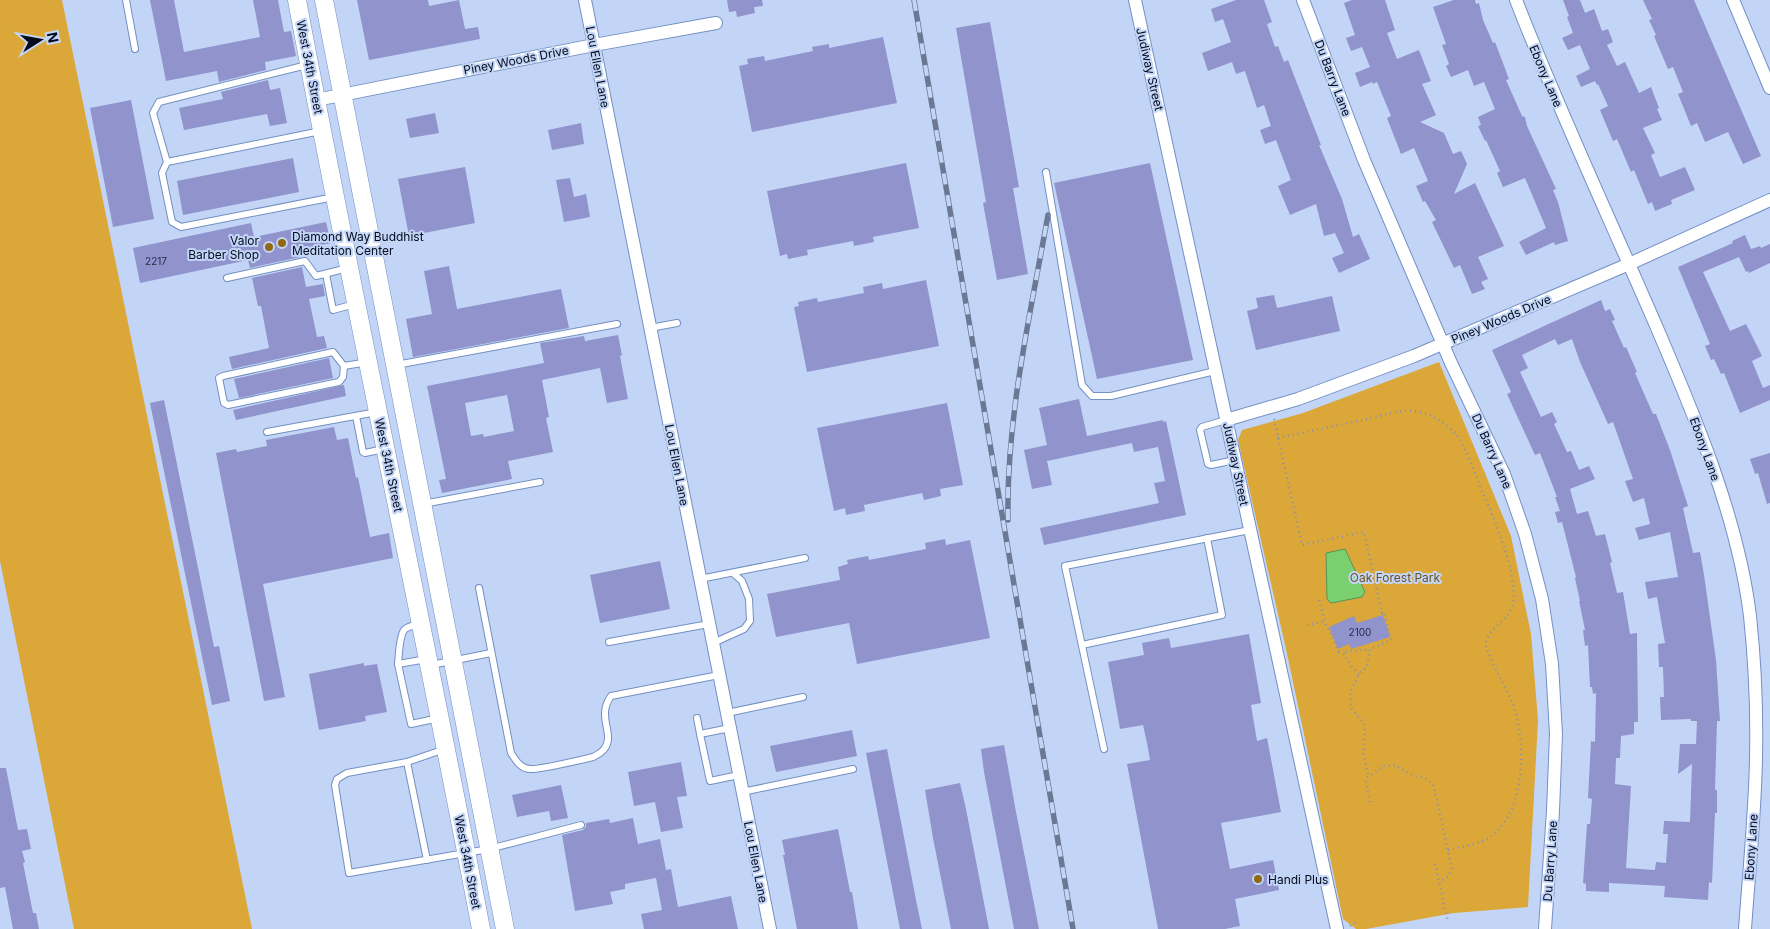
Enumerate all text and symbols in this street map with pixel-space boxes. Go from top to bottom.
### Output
north arrow [15,15,65,65]
street label: West 34th Street [294,19,326,115]
street label: Lou Ellen Lane [583,25,613,109]
street label: Judiway Street [1133,26,1167,112]
text: N [44,31,63,44]
street label: Du Barry Lane [1312,38,1354,118]
street label: Piney Woods Drive [462,42,570,78]
street label: Ebony Lane [1526,43,1566,109]
place label: Diamond Way Buddhist Meditation Center [292,229,424,258]
place label: Valor Barber Shop [188,233,259,262]
marker: Diamond Way Buddhist Meditation Center [276,237,288,249]
marker: Valor Barber Shop [263,241,275,253]
house number: 2217 [145,255,167,267]
street label: Piney Woods Drive [1449,291,1553,347]
street label: Du Barry Lane [1469,411,1515,491]
street label: Ebony Lane [1687,415,1723,483]
street label: West 34th Street [372,417,406,513]
street label: Judiway Street [1220,421,1252,507]
street label: Lou Ellen Lane [662,423,692,507]
park label: Oak Forest Park [1350,570,1441,585]
house number: 2100 [1349,626,1371,638]
street label: Ebony Lane [1741,813,1761,881]
street label: West 34th Street [452,814,484,910]
street label: Lou Ellen Lane [741,820,771,904]
street label: Du Barry Lane [1540,820,1560,902]
place label: Handi Plus [1268,872,1328,887]
marker: Handi Plus [1252,873,1264,885]

